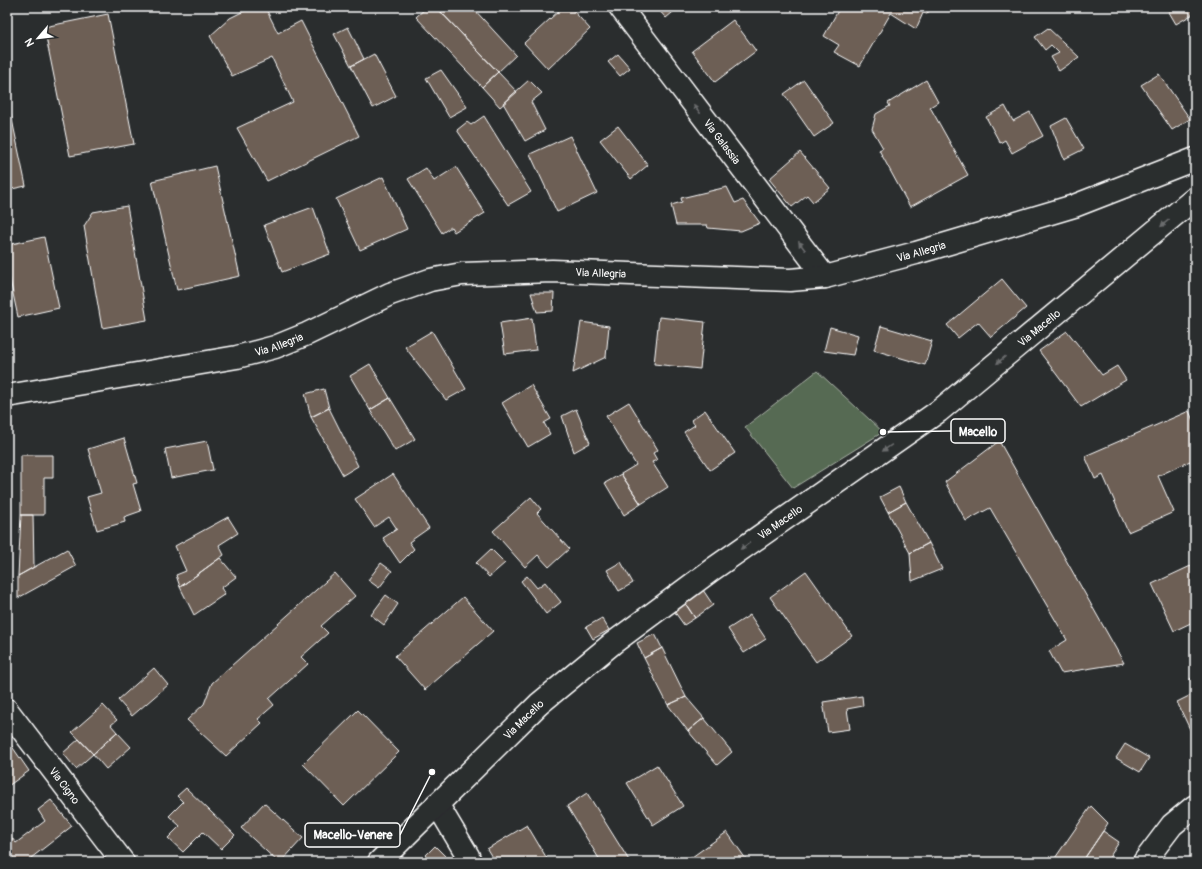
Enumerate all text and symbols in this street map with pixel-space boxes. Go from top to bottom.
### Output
north arrow [18,18,58,58]
text: N [22,36,37,49]
one-way arrow [693,104,702,115]
street label: Via Galassia [701,116,743,167]
one-way arrow [1160,218,1170,227]
street label: Via Allegria [895,238,947,264]
one-way arrow [798,241,806,251]
street label: Via Allegria [575,265,626,280]
street label: Via Macello [1015,306,1063,349]
street label: Via Allegria [253,330,305,359]
one-way arrow [995,355,1006,364]
callout: Macello [951,419,1005,443]
text: Macello [959,425,998,440]
one-way arrow [881,444,892,452]
street label: Via Macello [755,502,805,542]
one-way arrow [740,542,751,550]
street label: Via Macello [501,697,546,742]
street label: Via Cigno [46,765,83,807]
callout: Macello-Venere [305,823,400,847]
text: Macello-Venere [313,828,394,843]

